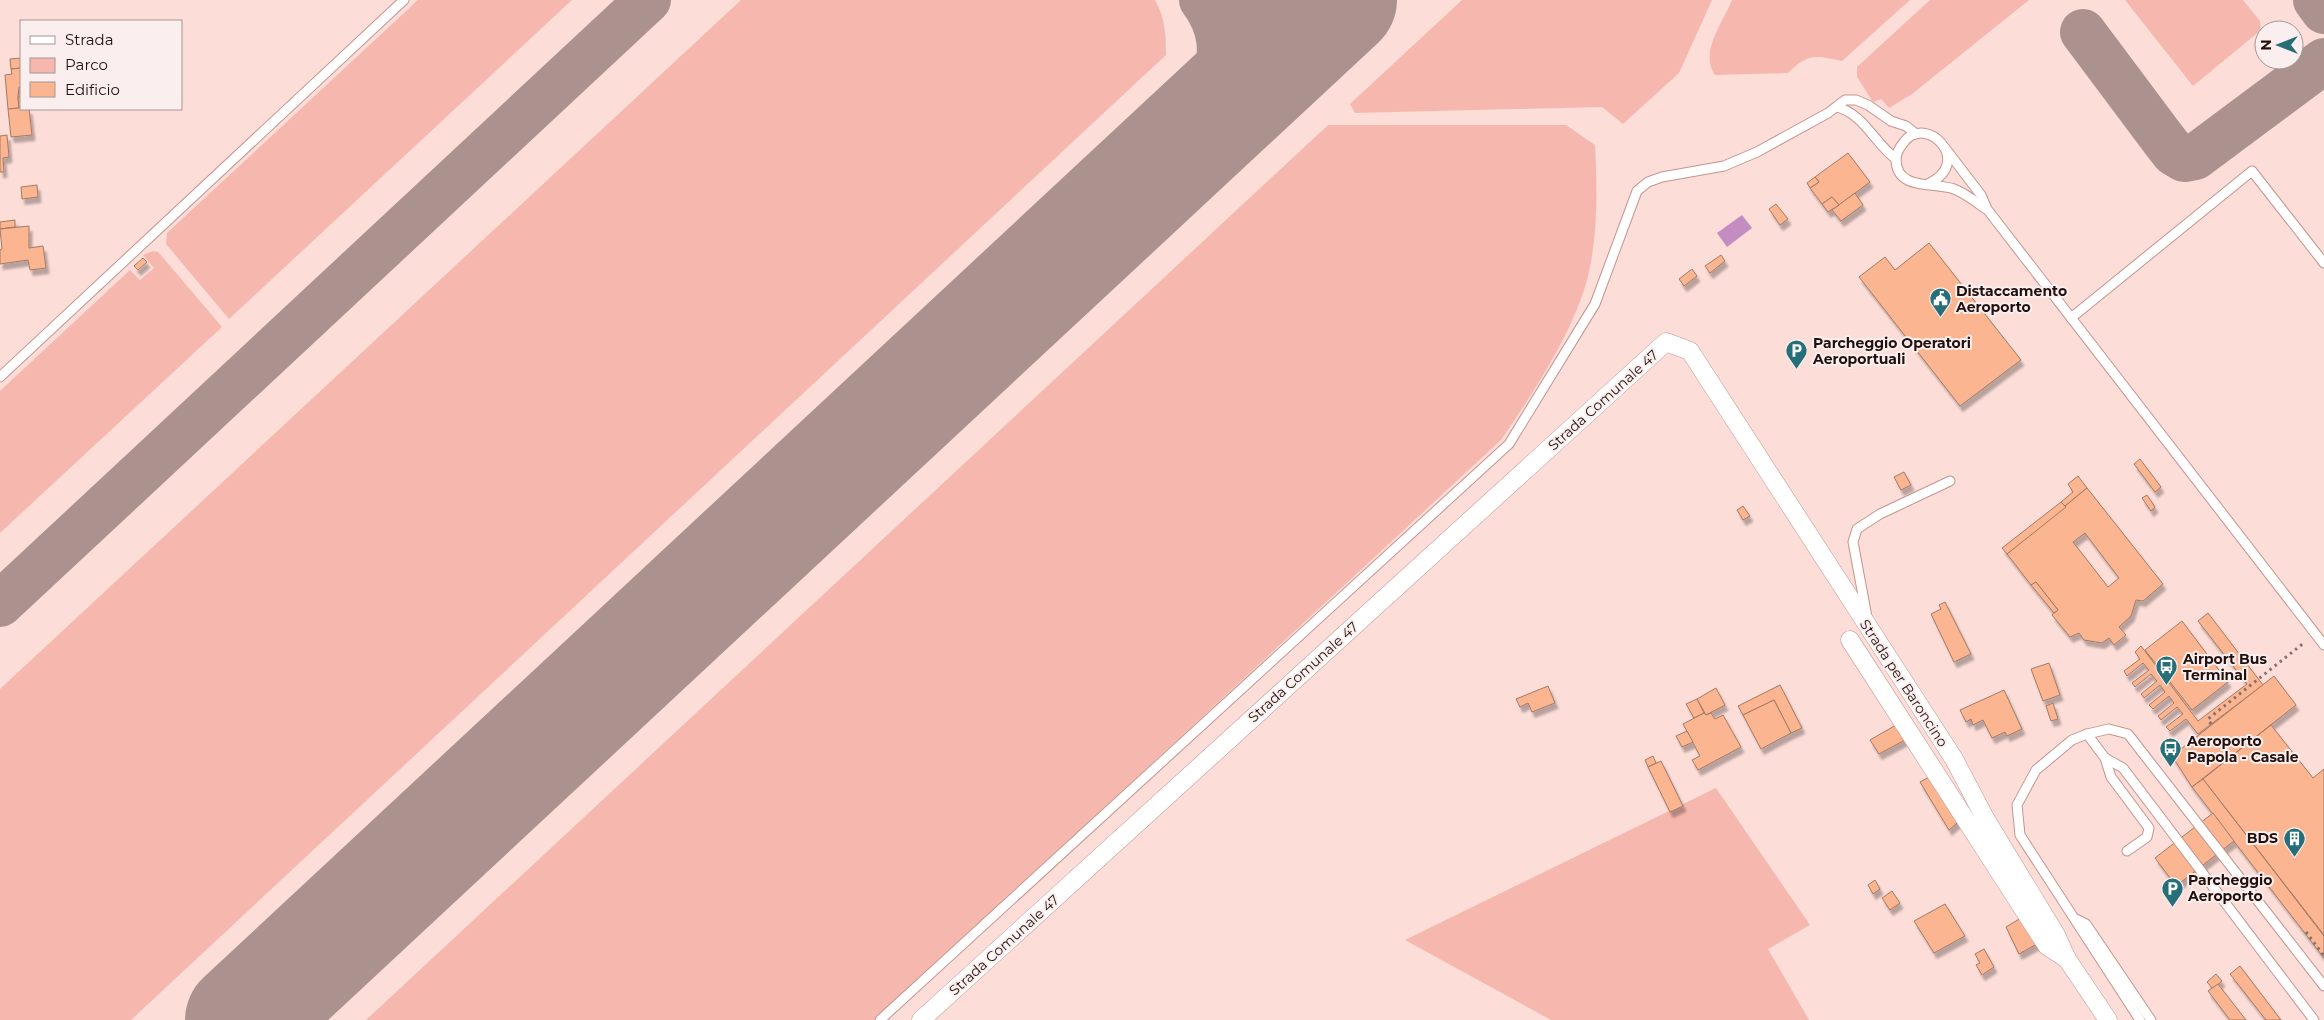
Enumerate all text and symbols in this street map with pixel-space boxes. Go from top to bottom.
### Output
legend [20,20,182,110]
north arrow [2254,20,2304,70]
text: Strada [65,30,114,49]
text: N [2257,39,2275,51]
text: Parco [65,55,108,74]
text: Edificio [65,80,120,99]
place label: Distaccamento Aeroporto [1955,282,2067,316]
public building icon: Distaccamento Aeroporto [1928,287,1952,318]
place label: Parcheggio Operatori Aeroportuali [1812,334,1971,368]
parking icon: Parcheggio Operatori Aeroportuali [1785,339,1809,370]
street label: Strada Comunale 47 [1544,346,1662,454]
street label: Strada per Baroncino [1856,616,1952,750]
street label: Strada Comunale 47 [1244,618,1362,726]
place label: Airport Bus Terminal [2182,650,2267,684]
bus stop icon: Airport Bus Terminal [2155,655,2179,686]
place label: Aeroporto Papola - Casale [2186,732,2299,766]
bus stop icon: Aeroporto Papola - Casale [2159,737,2183,768]
building icon: BDS [2282,826,2306,857]
place label: BDS [2247,829,2278,847]
place label: Parcheggio Aeroporto [2187,871,2272,905]
parking icon: Parcheggio Aeroporto [2160,876,2184,907]
street label: Strada Comunale 47 [945,891,1063,999]

